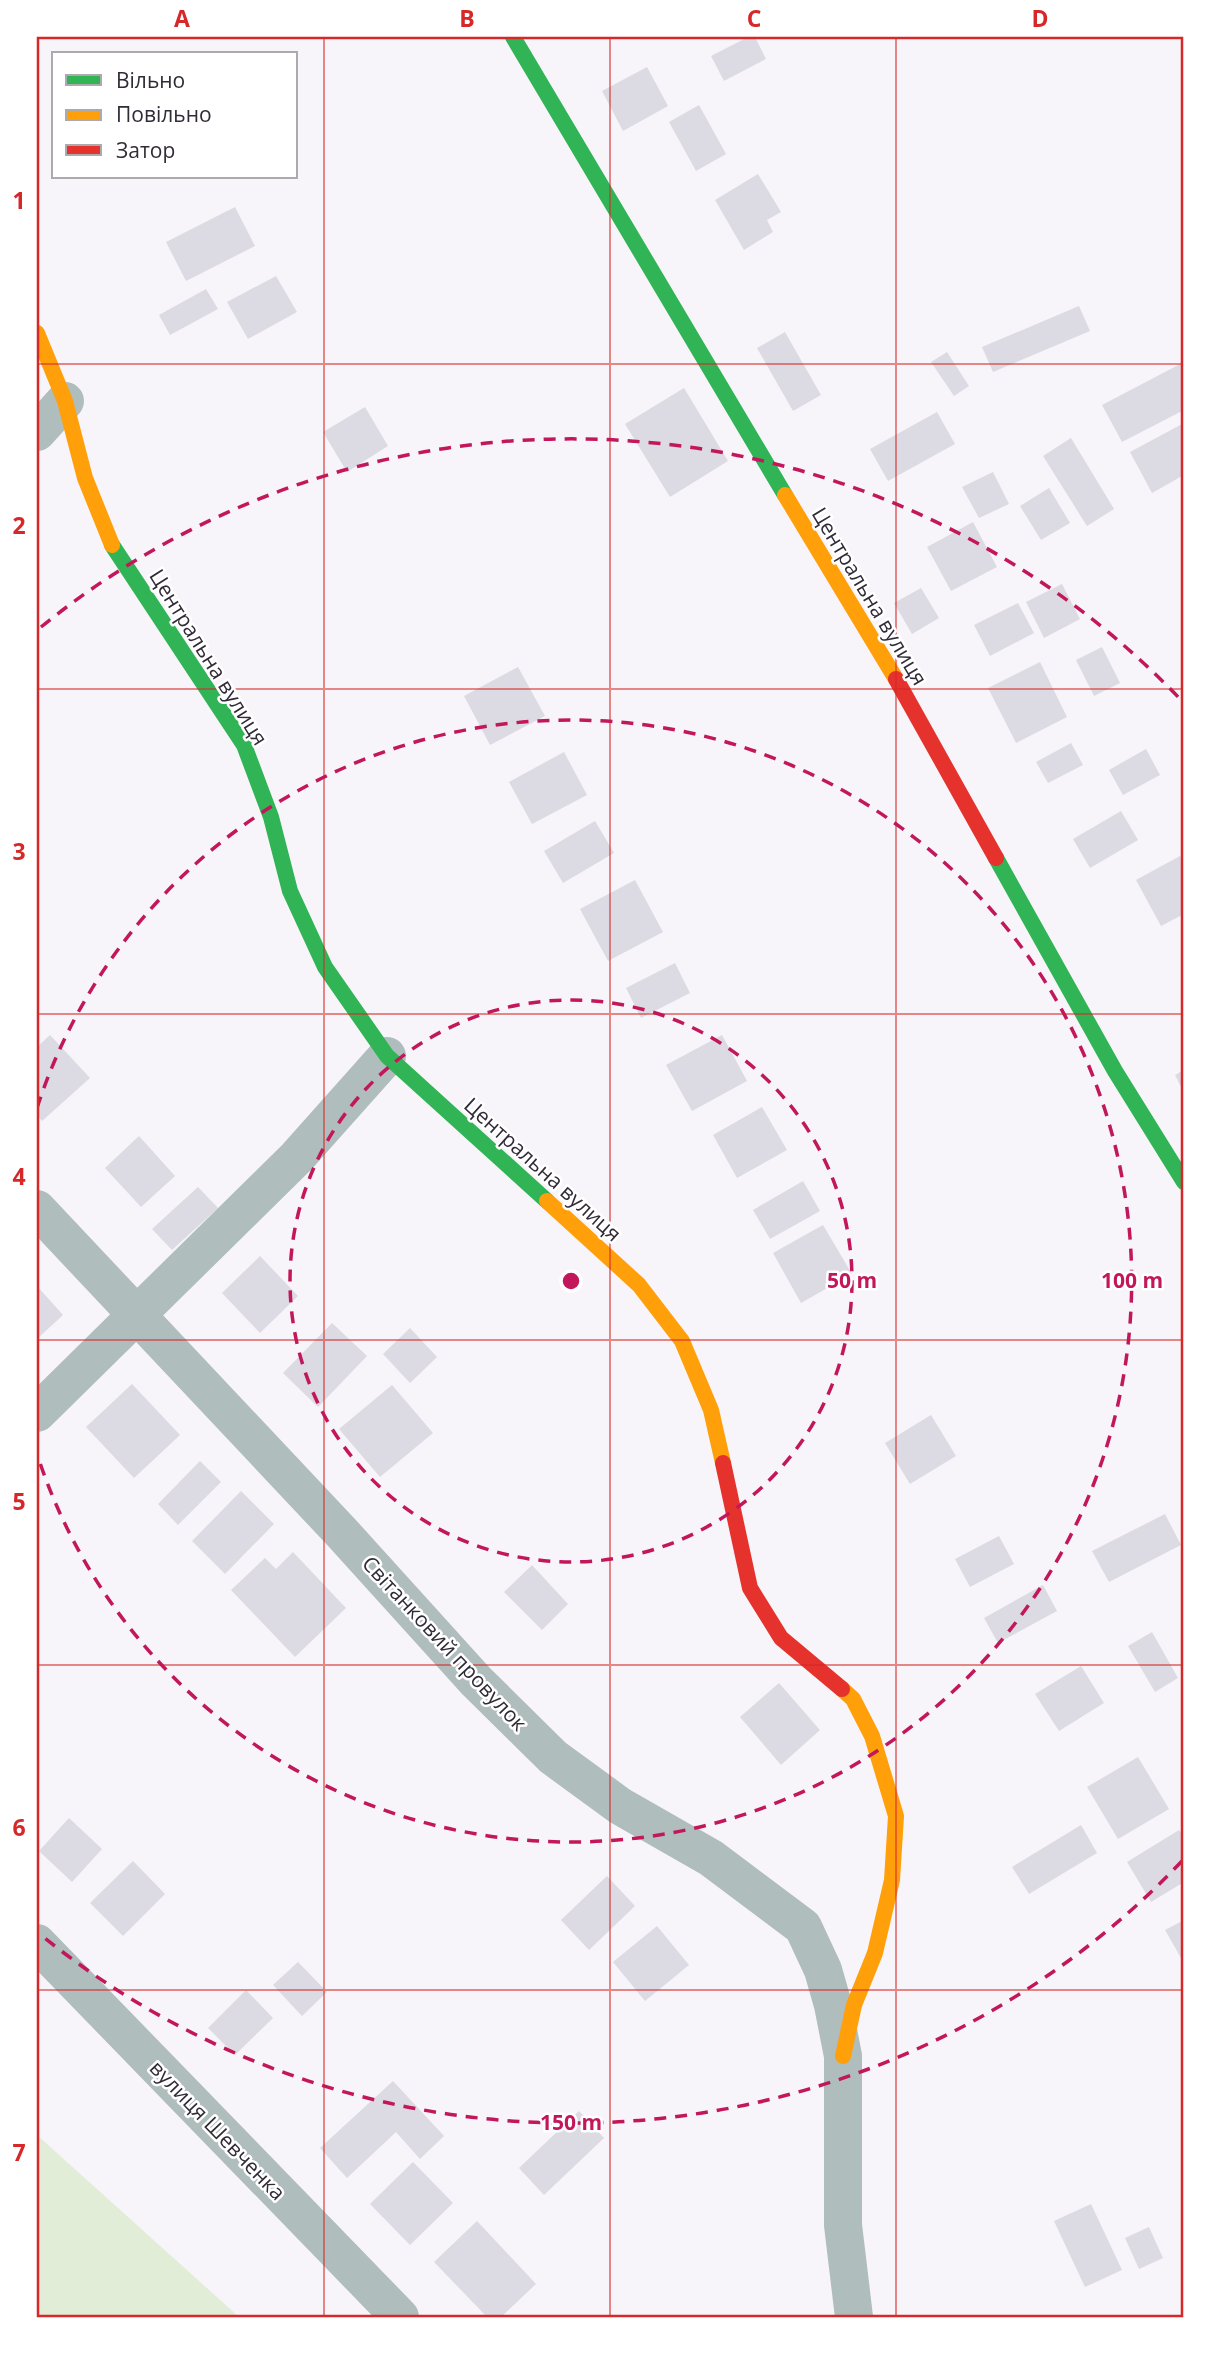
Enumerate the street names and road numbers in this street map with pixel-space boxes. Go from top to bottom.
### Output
street label: Центральна вулиця [806,502,934,690]
street label: Центральна вулиця [143,564,275,750]
street label: Центральна вулиця [458,1091,628,1247]
street label: Світанковий провулок [356,1549,534,1737]
street label: вулиця Шевченка [144,2054,292,2206]

